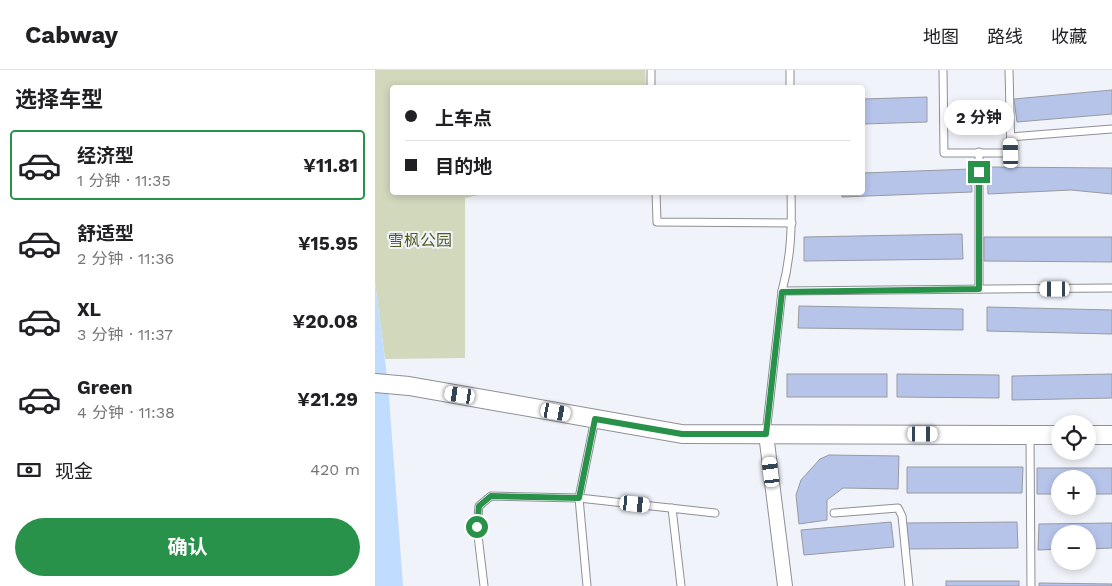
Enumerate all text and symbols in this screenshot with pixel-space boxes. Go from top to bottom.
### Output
text: Cabway [25,21,118,49]
text: 地图 [923,26,959,47]
text: 路线 [987,26,1023,47]
text: 收藏 [1051,26,1087,47]
text: 选择车型 [15,87,103,112]
callout: 2 分钟 [944,99,1014,134]
text: 上车点 [435,107,492,130]
text: 2 分钟 [956,108,1002,127]
car [1003,138,1018,168]
icon: car [17,143,62,188]
text: 经济型 [77,144,134,167]
text: ¥11.81 [303,154,358,177]
text: 目的地 [435,155,492,178]
route end [968,161,990,183]
text: 1 分钟 · 11:35 [77,171,171,190]
icon: car [17,221,62,266]
text: 舒适型 [77,222,134,245]
park label: 雪枫公园 [388,231,452,250]
text: ¥15.95 [298,232,358,255]
text: 2 分钟 · 11:36 [77,249,174,268]
car [1040,282,1070,297]
text: XL [77,298,101,321]
icon: car [17,299,62,344]
text: ¥20.08 [292,310,358,333]
text: 3 分钟 · 11:37 [77,325,173,344]
text: Green [77,376,133,399]
icon: car [17,377,62,422]
car [444,385,475,405]
text: ¥21.29 [297,388,358,411]
car [539,402,572,422]
text: 4 分钟 · 11:38 [77,403,175,422]
map controls [1051,415,1096,570]
button: locate [1051,415,1096,460]
car [908,427,938,442]
icon: cash [15,456,43,484]
car [761,456,780,488]
text: 现金 [55,460,93,483]
text: 420 m [310,460,360,479]
button: + [1051,470,1096,515]
car [619,495,650,513]
route start [466,516,488,538]
button: 确认 [15,518,360,576]
button: − [1051,525,1096,570]

